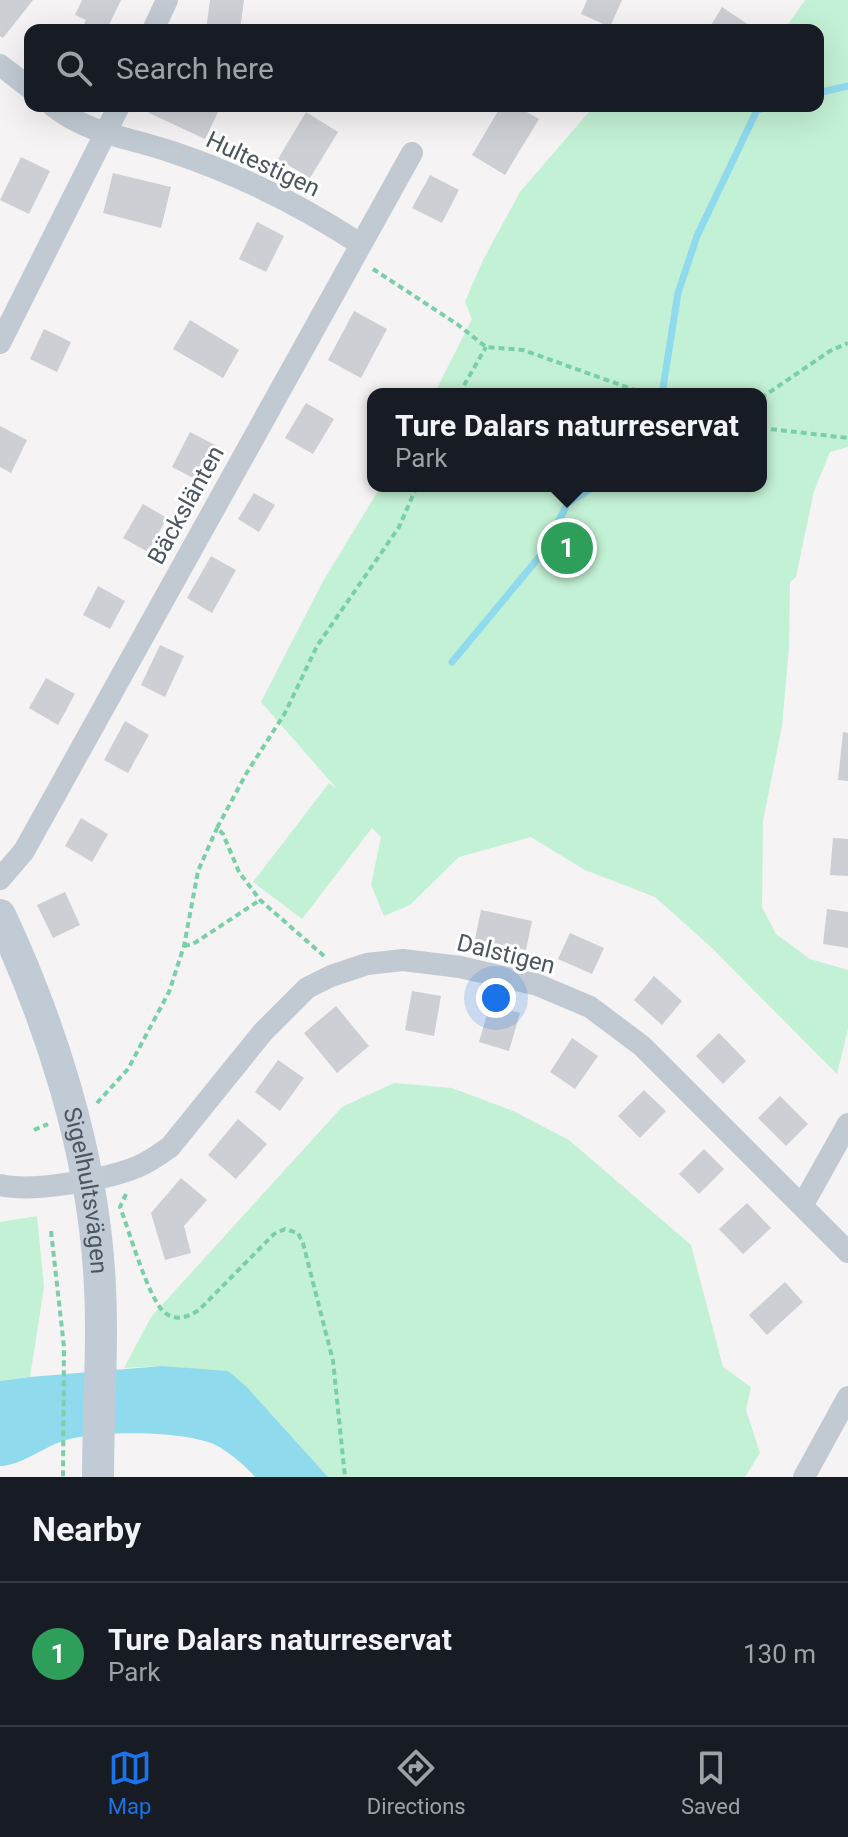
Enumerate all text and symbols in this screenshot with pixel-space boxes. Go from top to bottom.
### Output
search box [24,24,824,112]
icon: search [52,46,96,90]
text: Search here [116,51,274,86]
street label: Hultestigen [202,125,324,203]
popup [367,388,767,492]
text: Ture Dalars naturreservat [395,408,739,443]
street label: Bäckslänten [142,441,230,569]
text: Park [395,443,447,473]
pin: 1 [541,518,593,578]
street label: Dalstigen [454,928,558,980]
your location [476,978,516,1018]
street label: Sigelhultsvägen [58,1104,113,1275]
text: Nearby [32,1509,141,1549]
text: Ture Dalars naturreservat [108,1622,452,1657]
text: 1 [51,1639,65,1669]
text: 130 m [743,1639,816,1669]
text: Park [108,1657,160,1687]
tab: Map [108,1746,152,1819]
tab: Directions [367,1746,466,1819]
tab: Saved [681,1746,740,1819]

